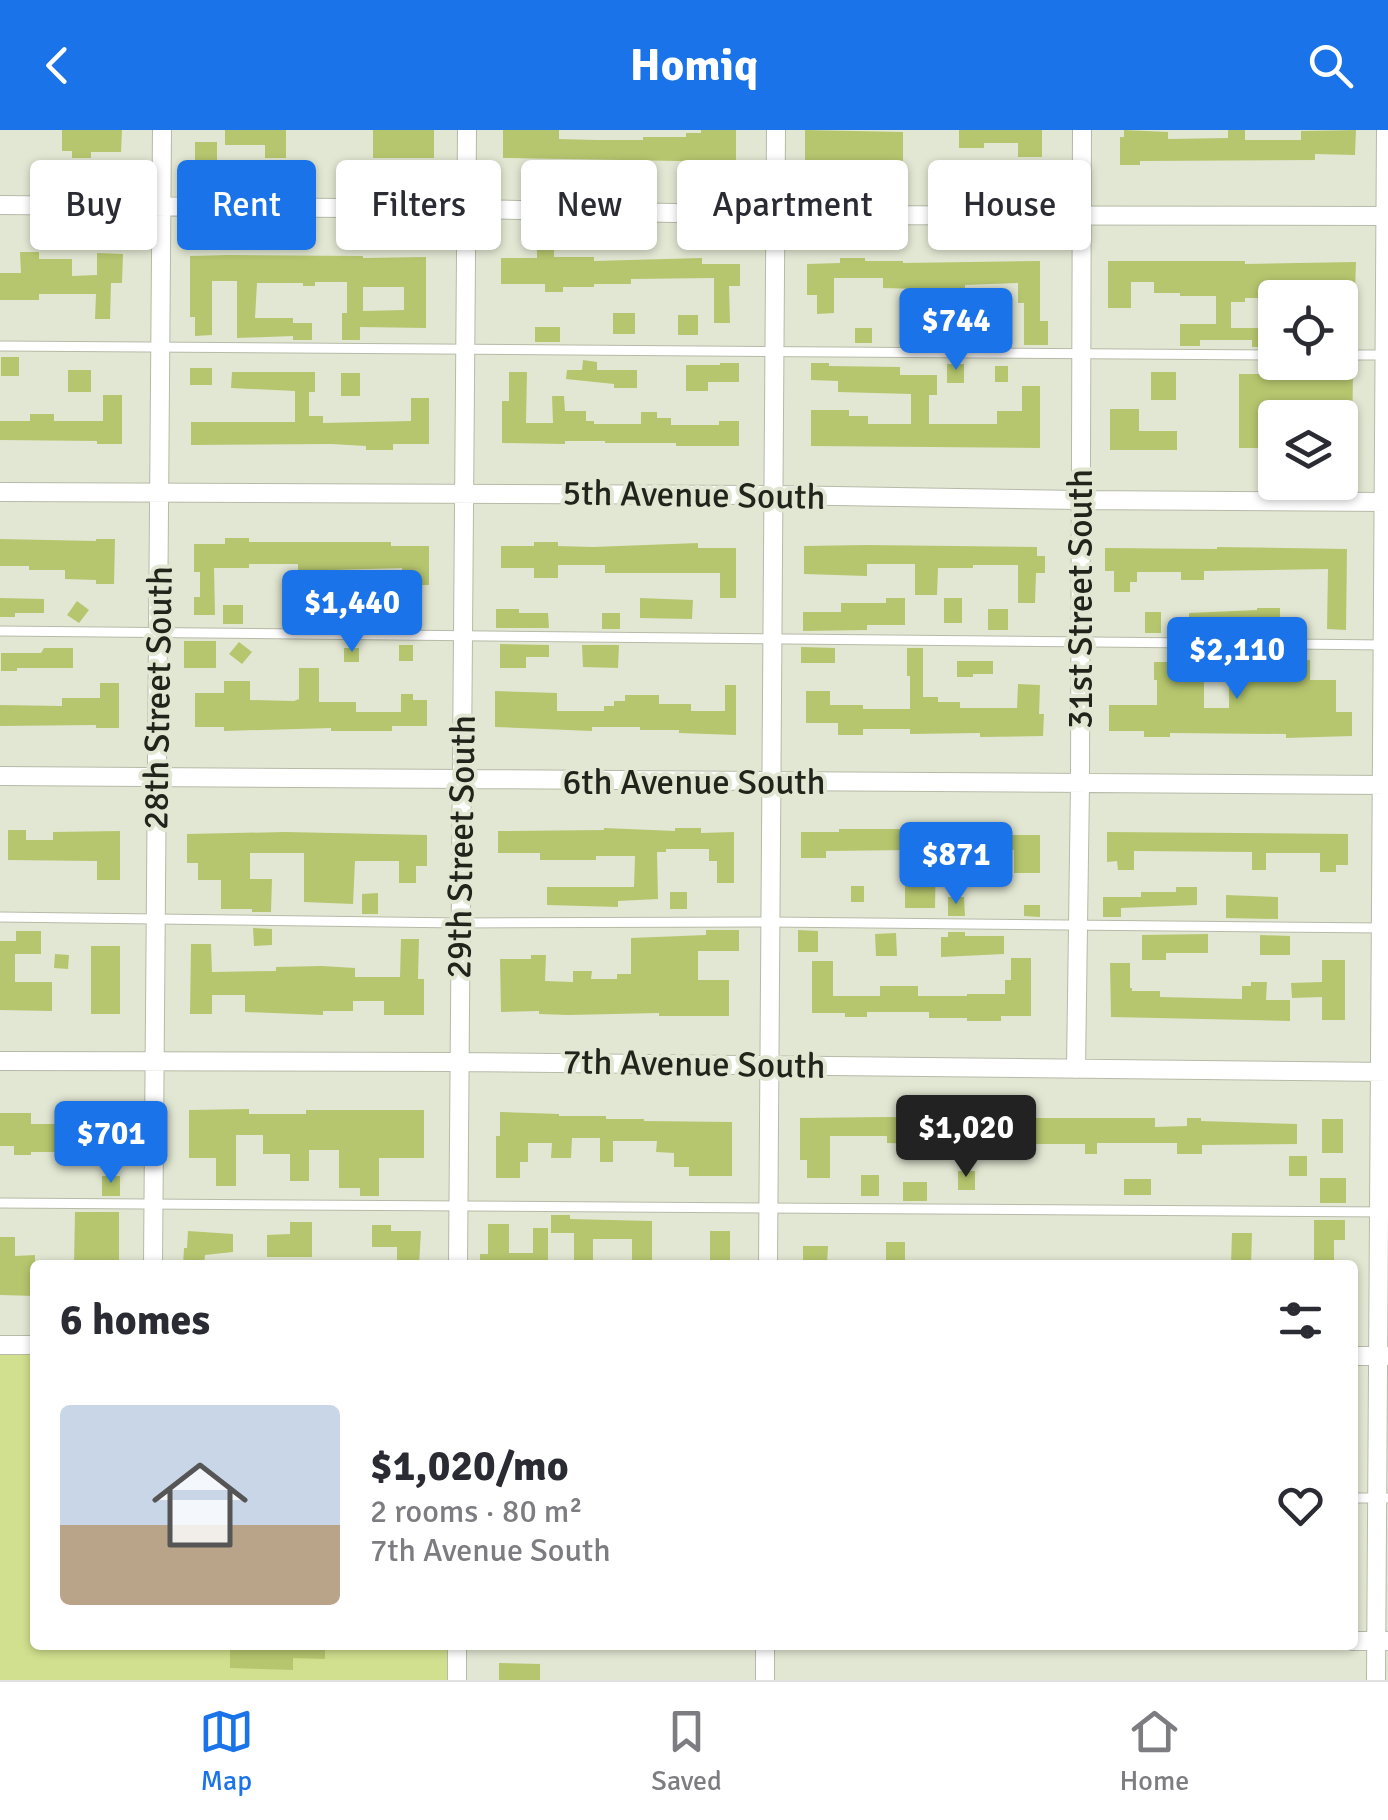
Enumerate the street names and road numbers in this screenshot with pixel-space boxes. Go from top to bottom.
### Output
street label: 31st Street South [1059,469,1102,729]
street label: 5th Avenue South [562,471,826,519]
street label: 28th Street South [134,566,182,830]
street label: 29th Street South [437,715,485,979]
street label: 6th Avenue South [562,761,826,804]
street label: 7th Avenue South [562,1040,826,1088]

